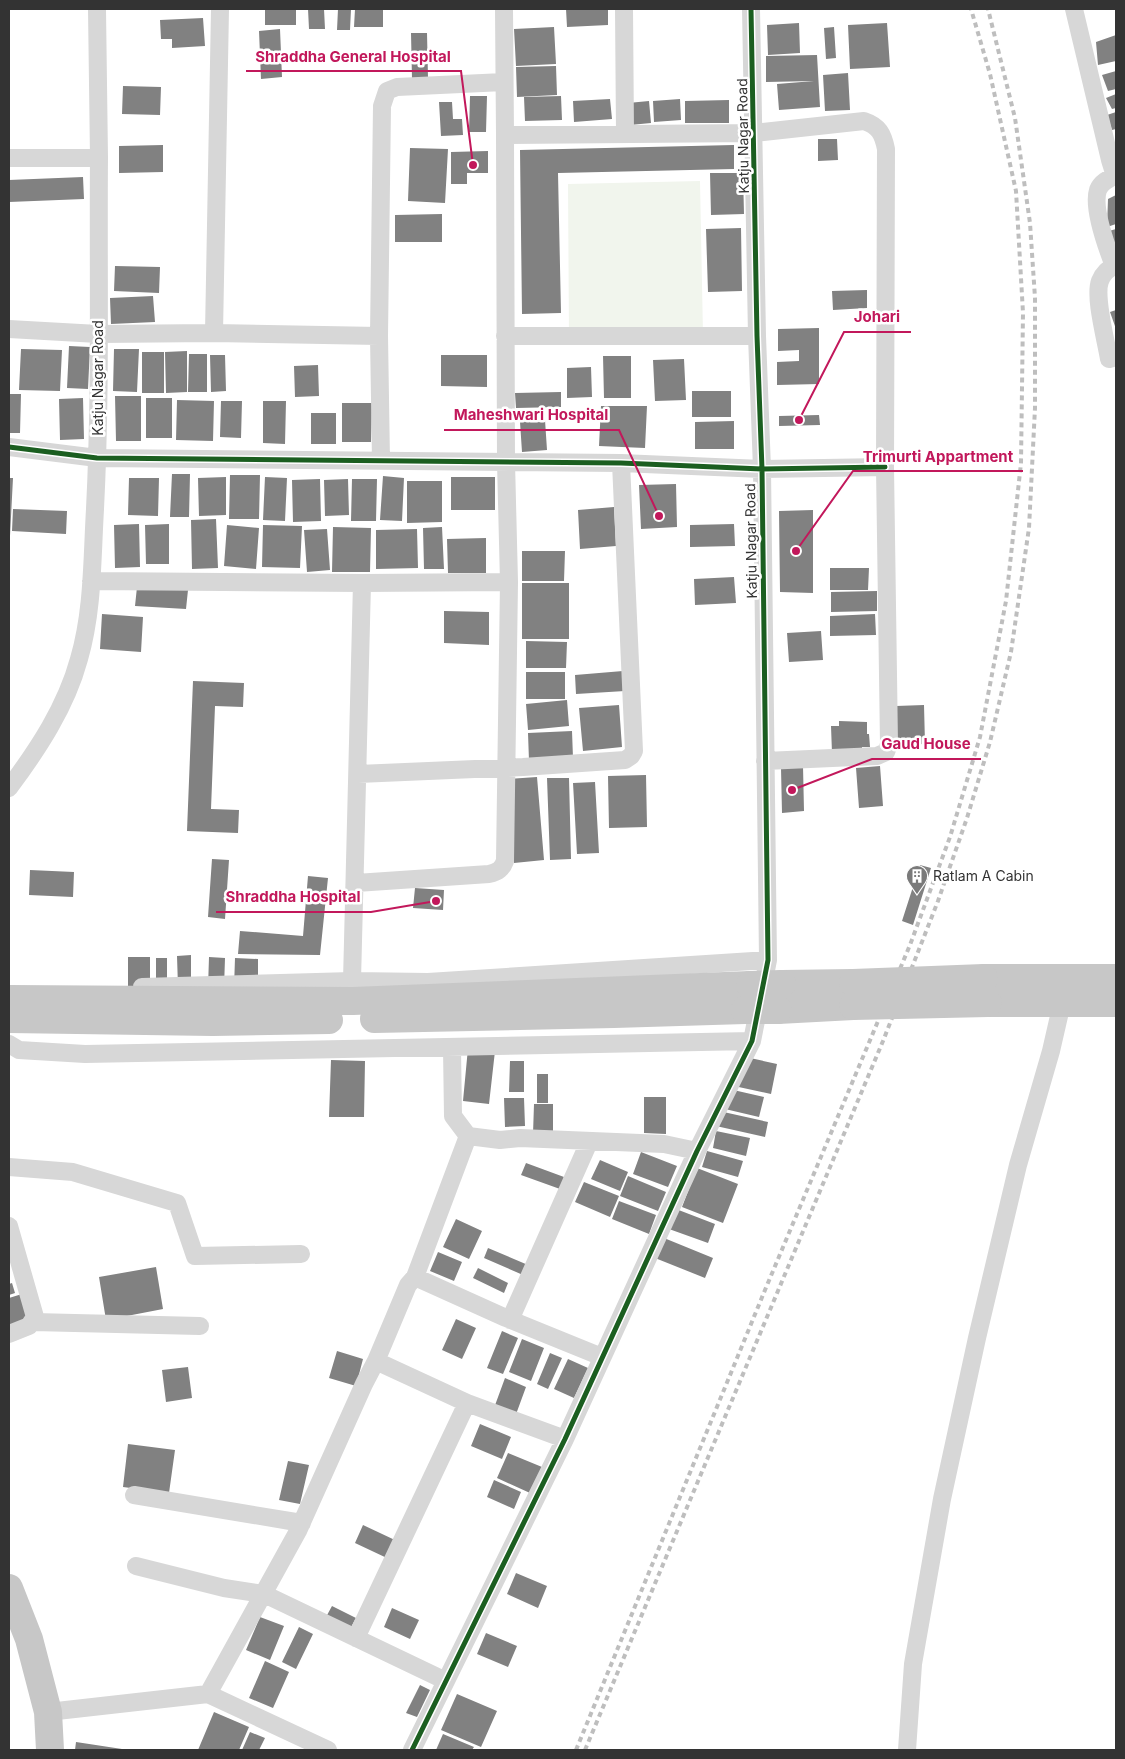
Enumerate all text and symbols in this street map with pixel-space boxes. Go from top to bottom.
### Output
callout: Shraddha General Hospital [246,41,461,71]
text: Shraddha General Hospital [255,47,451,66]
street label: Katju Nagar Road [733,78,752,194]
callout: Johari [844,302,911,332]
text: Johari [854,307,900,326]
street label: Katju Nagar Road [89,320,106,436]
callout: Maheshwari Hospital [444,400,619,430]
text: Maheshwari Hospital [454,405,608,424]
callout: Trimurti Appartment [853,441,1023,471]
text: Trimurti Appartment [863,447,1014,466]
street label: Katju Nagar Road [741,483,760,599]
callout: Gaud House [872,729,981,759]
text: Gaud House [881,734,971,753]
building icon: Ratlam A Cabin [905,864,929,895]
place label: Ratlam A Cabin [933,867,1034,884]
callout: Shraddha Hospital [216,882,371,912]
text: Shraddha Hospital [226,887,360,906]

